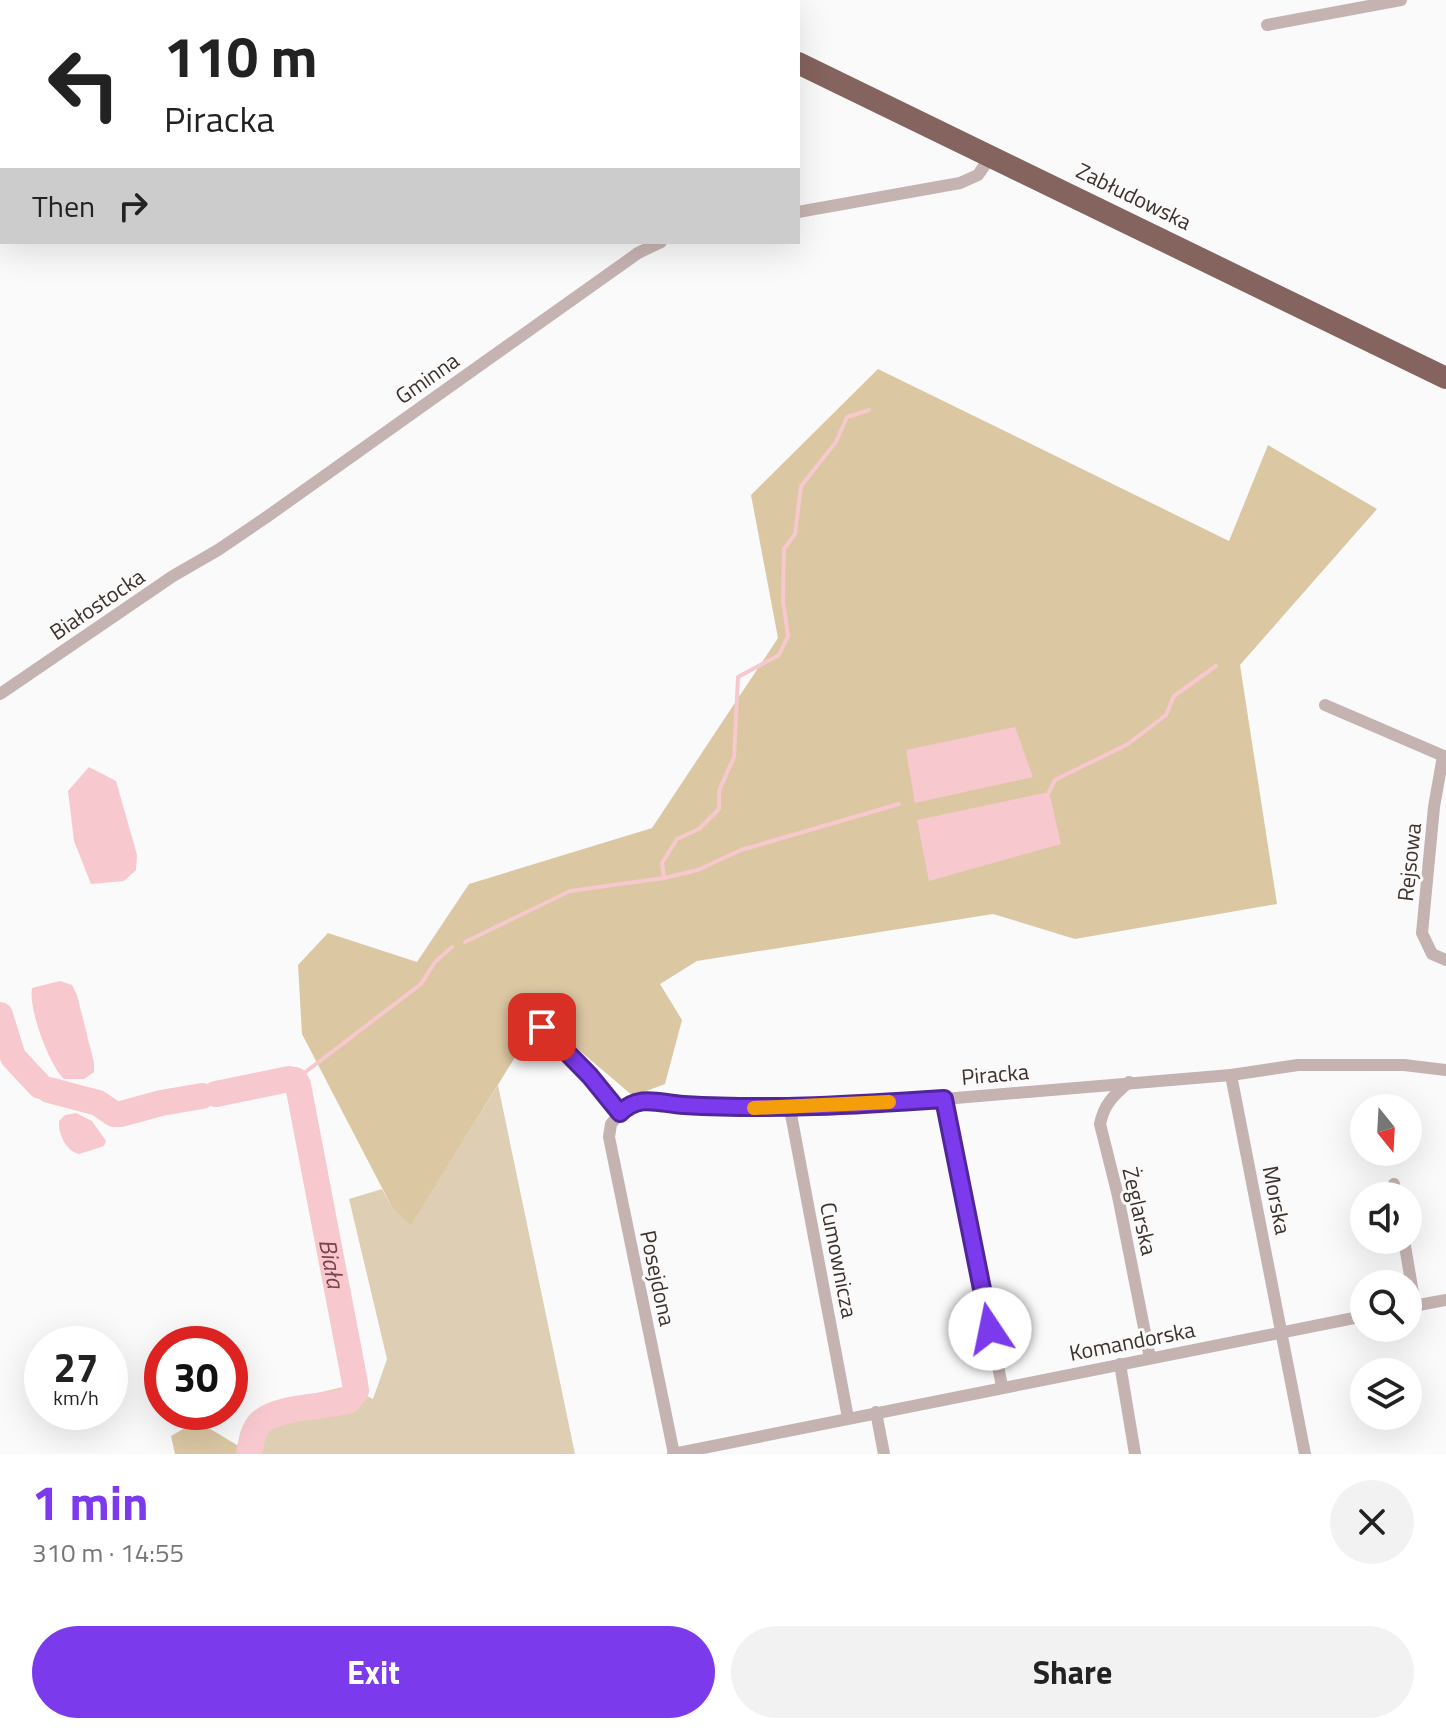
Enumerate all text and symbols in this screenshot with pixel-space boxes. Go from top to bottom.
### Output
text: 110 m [164,14,317,99]
icon: left [32,32,136,136]
text: Piracka [164,91,275,146]
street label: Zabłudowska [1071,153,1197,239]
text: Then [32,183,95,229]
icon: right [111,184,155,228]
street label: Gminna [388,344,466,412]
street label: Białostocka [43,560,151,648]
street label: Rejsowa [1388,821,1430,903]
pin [508,993,576,1061]
icon: arrive [520,1005,564,1049]
street label: Piracka [960,1054,1030,1094]
north arrow [1350,1094,1422,1166]
map controls [1350,1094,1422,1430]
street label: Morska [1254,1163,1300,1237]
street label: Żeglarska [1113,1164,1167,1258]
button: sound [1350,1182,1422,1254]
street label: Cumownicza [811,1199,867,1321]
street label: Posejdona [631,1227,685,1329]
water label: Biała [310,1236,355,1293]
button: search [1350,1270,1422,1342]
position arrow [948,1287,1032,1371]
street label: Komandorska [1066,1312,1198,1370]
speed limit sign: 30 [144,1326,248,1430]
text: 27 [54,1337,98,1398]
button: layers [1350,1358,1422,1430]
text: km/h [53,1382,99,1413]
text: 1 min [32,1466,149,1539]
button: close [1330,1480,1414,1564]
text: 310 m · 14:55 [32,1533,184,1572]
button: Exit [32,1626,715,1718]
button: Share [731,1626,1414,1718]

